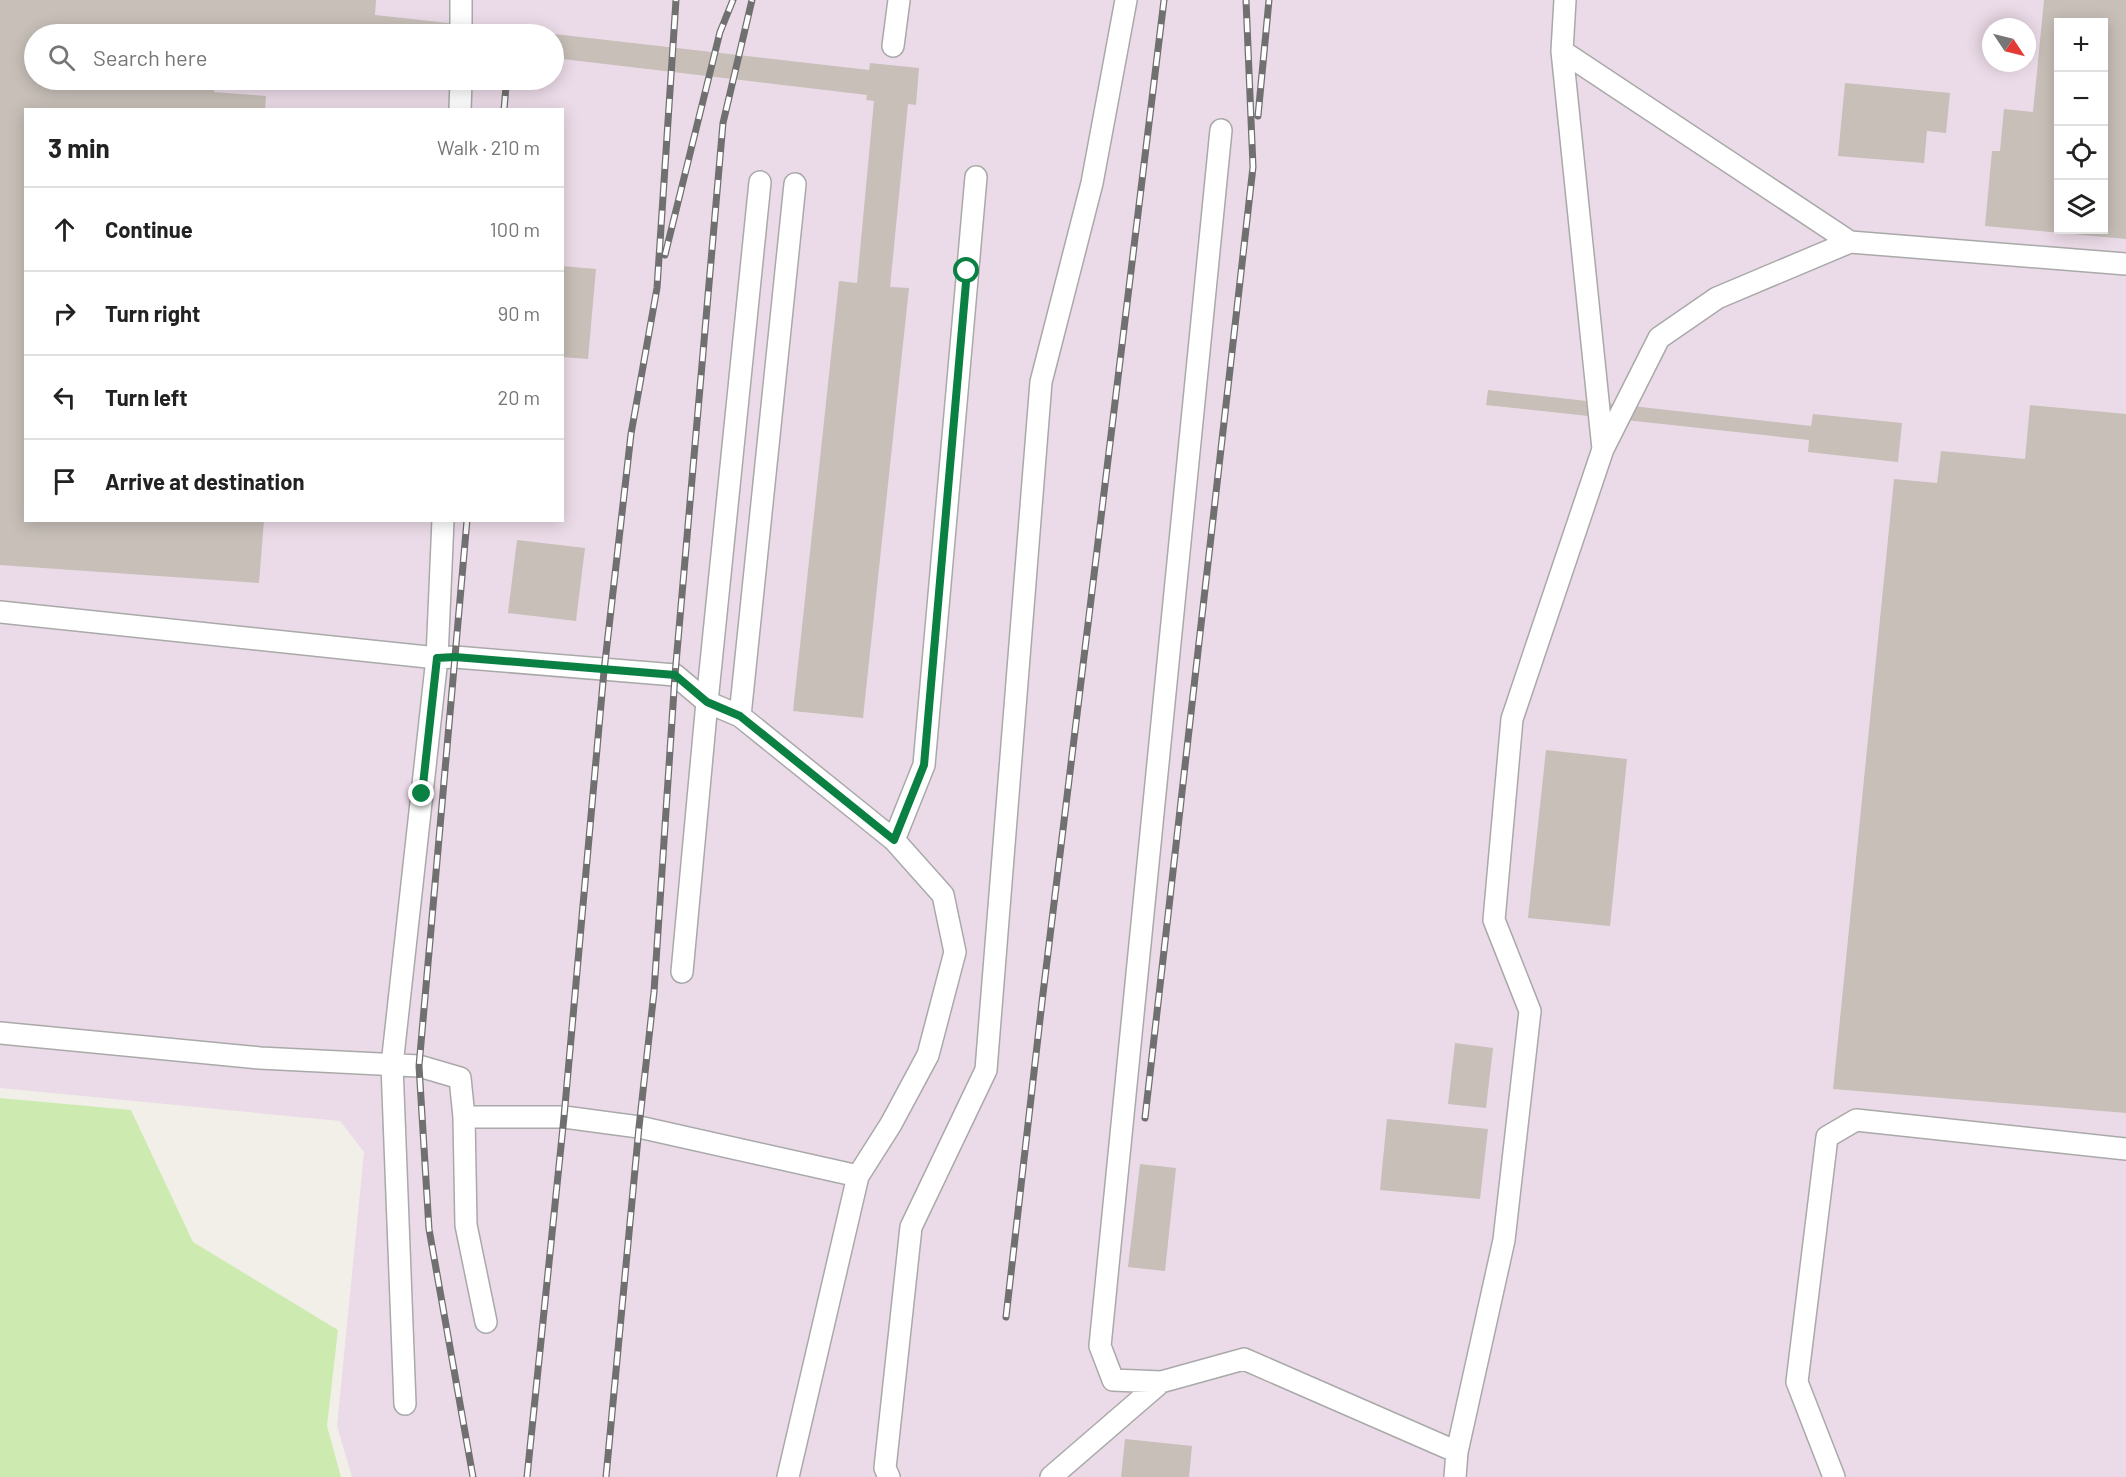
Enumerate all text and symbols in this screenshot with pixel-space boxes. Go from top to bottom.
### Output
north arrow [1982,18,2036,72]
map controls [2054,18,2108,234]
button: + [2054,18,2108,72]
search box [24,24,564,90]
icon: search [45,41,78,74]
text: Search here [93,44,207,70]
button: − [2054,72,2108,126]
button: locate [2054,126,2108,180]
text: 3 min [48,132,110,163]
text: Walk · 210 m [437,135,540,159]
button: layers [2054,180,2108,234]
icon: ahead [48,213,81,246]
text: Continue [105,216,193,242]
text: 100 m [490,217,540,241]
route start [953,257,979,283]
icon: right [48,297,81,330]
text: Turn right [105,300,200,326]
text: 90 m [498,301,540,325]
icon: left [48,381,81,414]
text: Turn left [105,384,188,410]
text: 20 m [497,385,540,409]
icon: arrive [48,465,81,498]
text: Arrive at destination [105,468,304,494]
route end [408,780,434,806]

